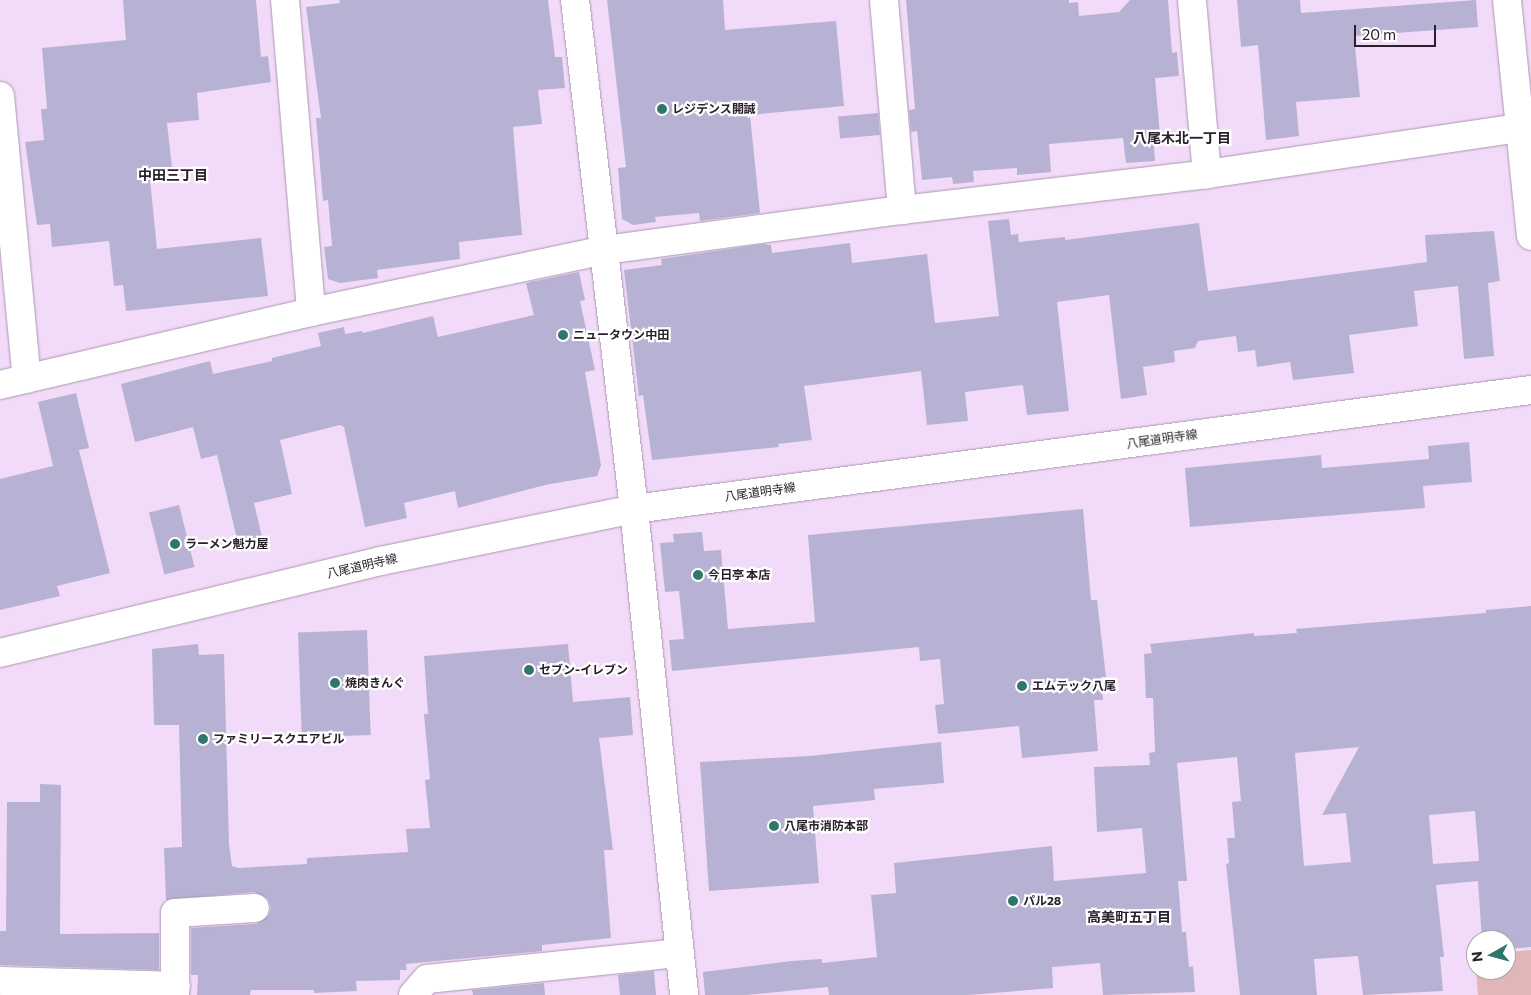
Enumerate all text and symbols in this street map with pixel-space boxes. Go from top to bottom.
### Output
scale bar [1356,15,1438,47]
text: 20 m [1362,25,1396,43]
place label: レジデンス開誠 [672,102,756,116]
marker: レジデンス開誠 [656,103,668,115]
district label: 八尾木北一丁目 [1133,130,1231,146]
district label: 中田三丁目 [138,167,208,183]
place label: ニュータウン中田 [573,328,669,342]
marker: ニュータウン中田 [557,329,569,341]
street label: 八尾道明寺線 [1125,427,1199,451]
street label: 八尾道明寺線 [723,480,797,504]
place label: ラーメン魁力屋 [185,537,269,551]
marker: ラーメン魁力屋 [169,538,181,550]
street label: 八尾道明寺線 [325,551,399,581]
place label: 今日亭 本店 [708,568,770,582]
marker: 今日亭 本店 [692,569,704,581]
place label: セブン-イレブン [539,663,628,677]
marker: セブン-イレブン [523,664,535,676]
place label: 焼肉きんぐ [345,676,405,690]
marker: 焼肉きんぐ [329,677,341,689]
place label: エムテック八尾 [1032,679,1116,693]
marker: エムテック八尾 [1016,680,1028,692]
place label: ファミリースクエアビル [213,732,345,746]
marker: ファミリースクエアビル [197,733,209,745]
place label: 八尾市消防本部 [784,819,868,833]
marker: 八尾市消防本部 [768,820,780,832]
place label: パル28 [1023,894,1061,908]
marker: パル28 [1007,895,1019,907]
district label: 高美町五丁目 [1087,909,1171,925]
north arrow [1466,930,1516,980]
text: N [1468,951,1486,963]

